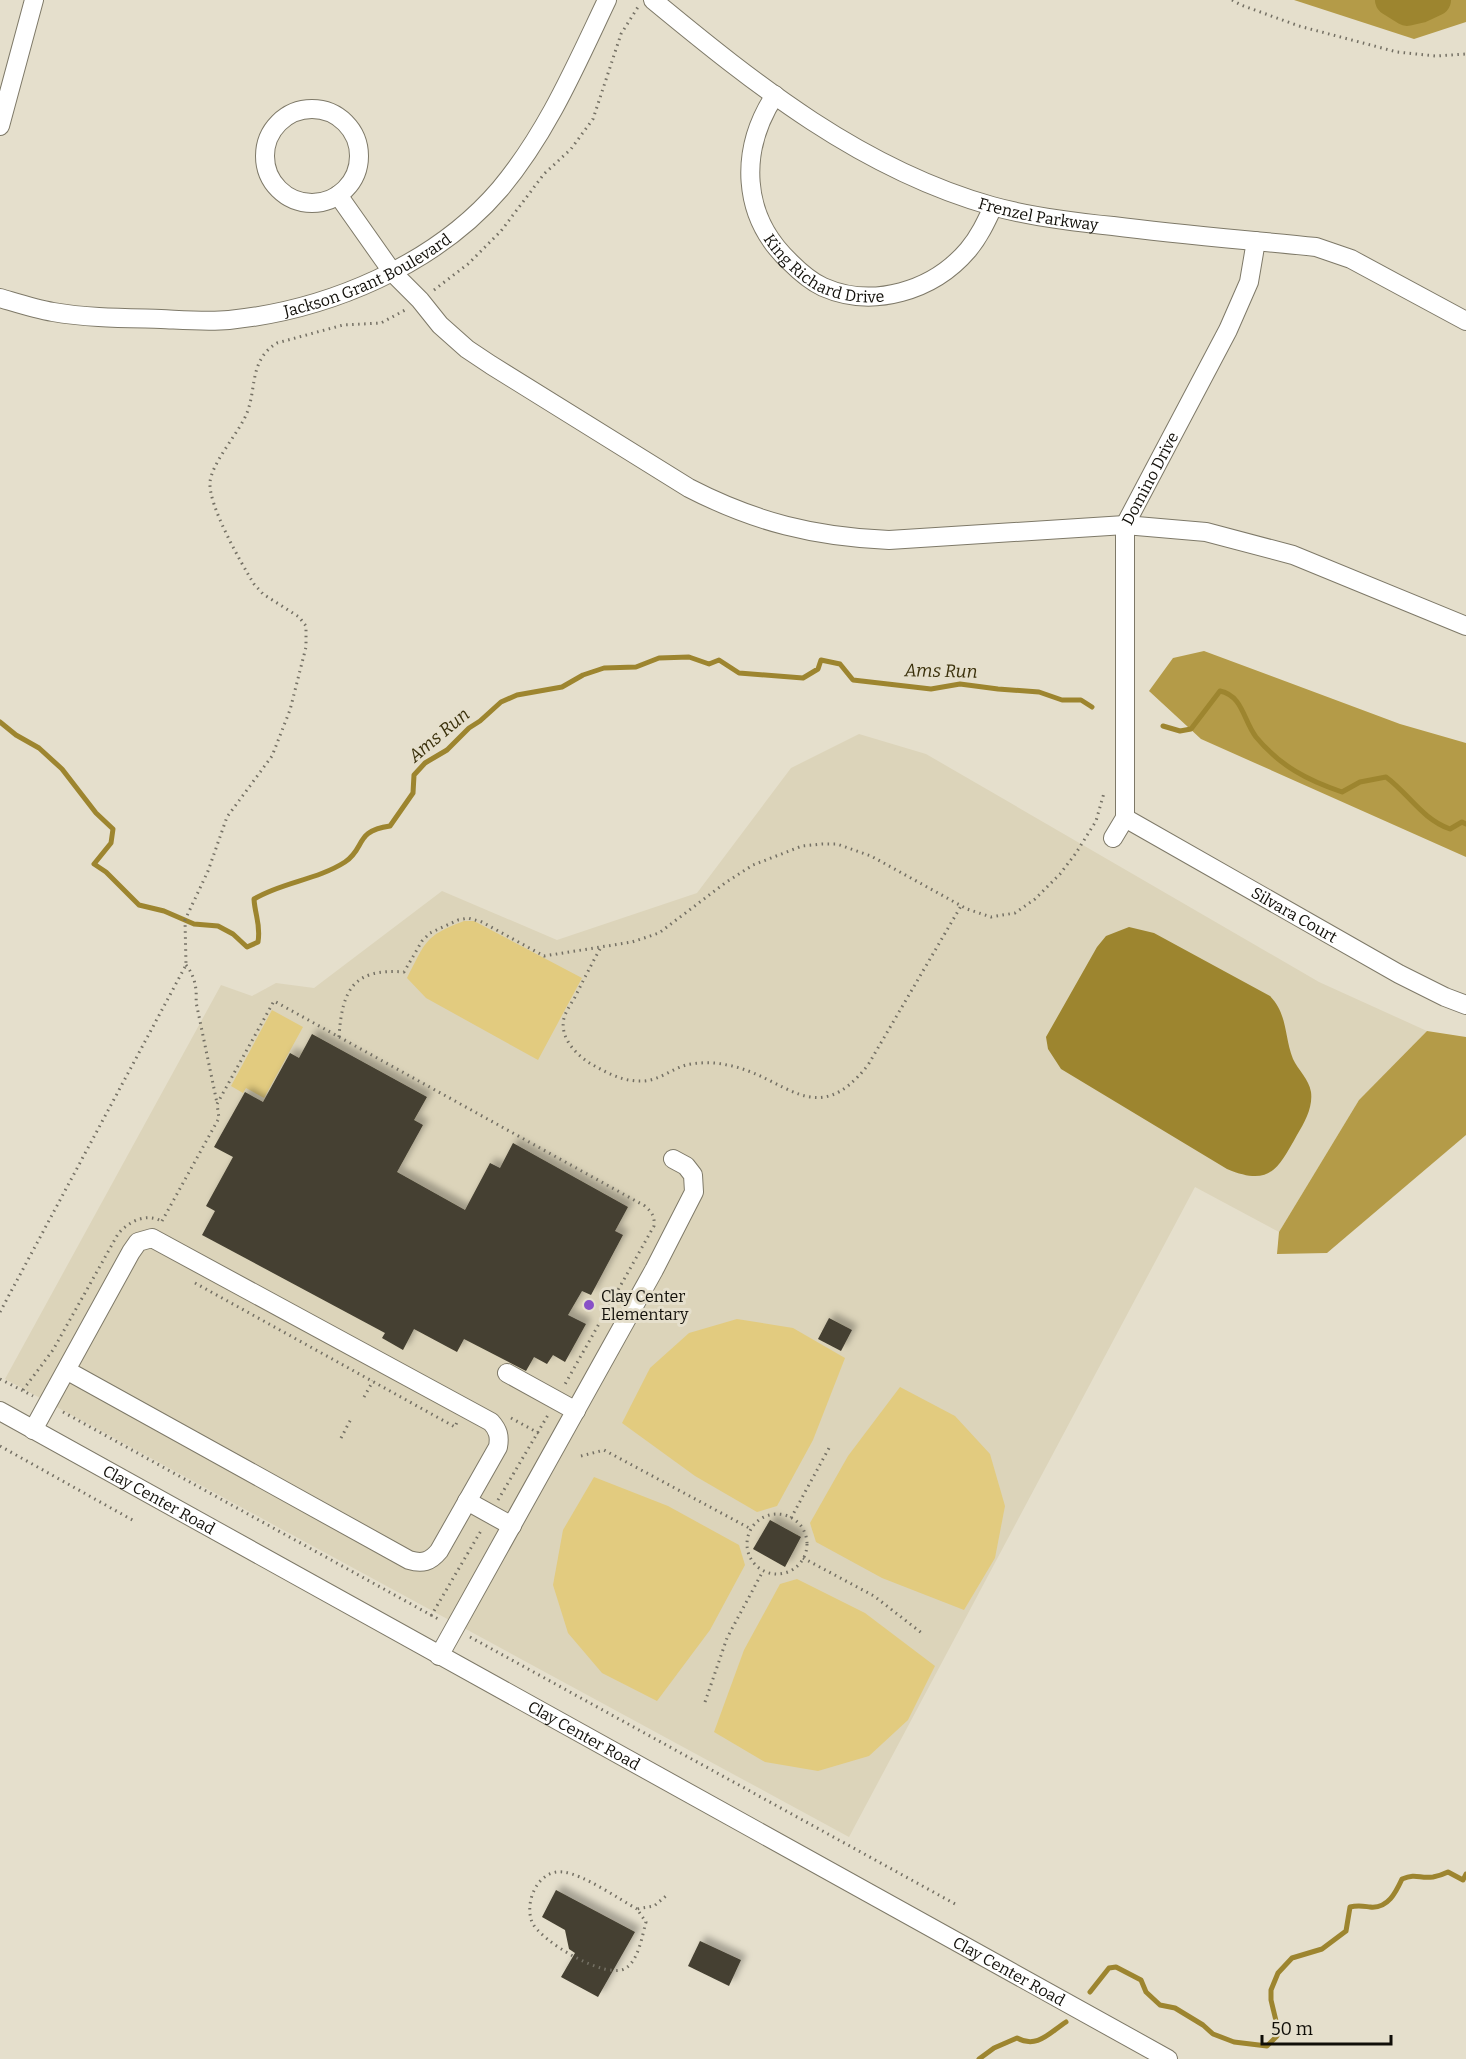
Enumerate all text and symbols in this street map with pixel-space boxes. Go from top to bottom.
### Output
street label: Frenzel Parkway [976,193,1100,234]
street label: Jackson Grant Boulevard [281,229,455,320]
street label: King Richard Drive [760,230,885,306]
street label: Domino Drive [1117,429,1182,528]
water label: Ams Run [903,659,978,683]
water label: Ams Run [403,703,474,768]
street label: Silvara Court [1248,883,1341,946]
place label: Clay Center Elementary [601,1287,689,1324]
marker: Clay Center Elementary [582,1298,596,1312]
street label: Clay Center Road [100,1461,219,1538]
street label: Clay Center Road [525,1696,644,1774]
street label: Clay Center Road [950,1932,1069,2010]
scale bar [1262,2008,1391,2046]
text: 50 m [1271,2018,1313,2040]

